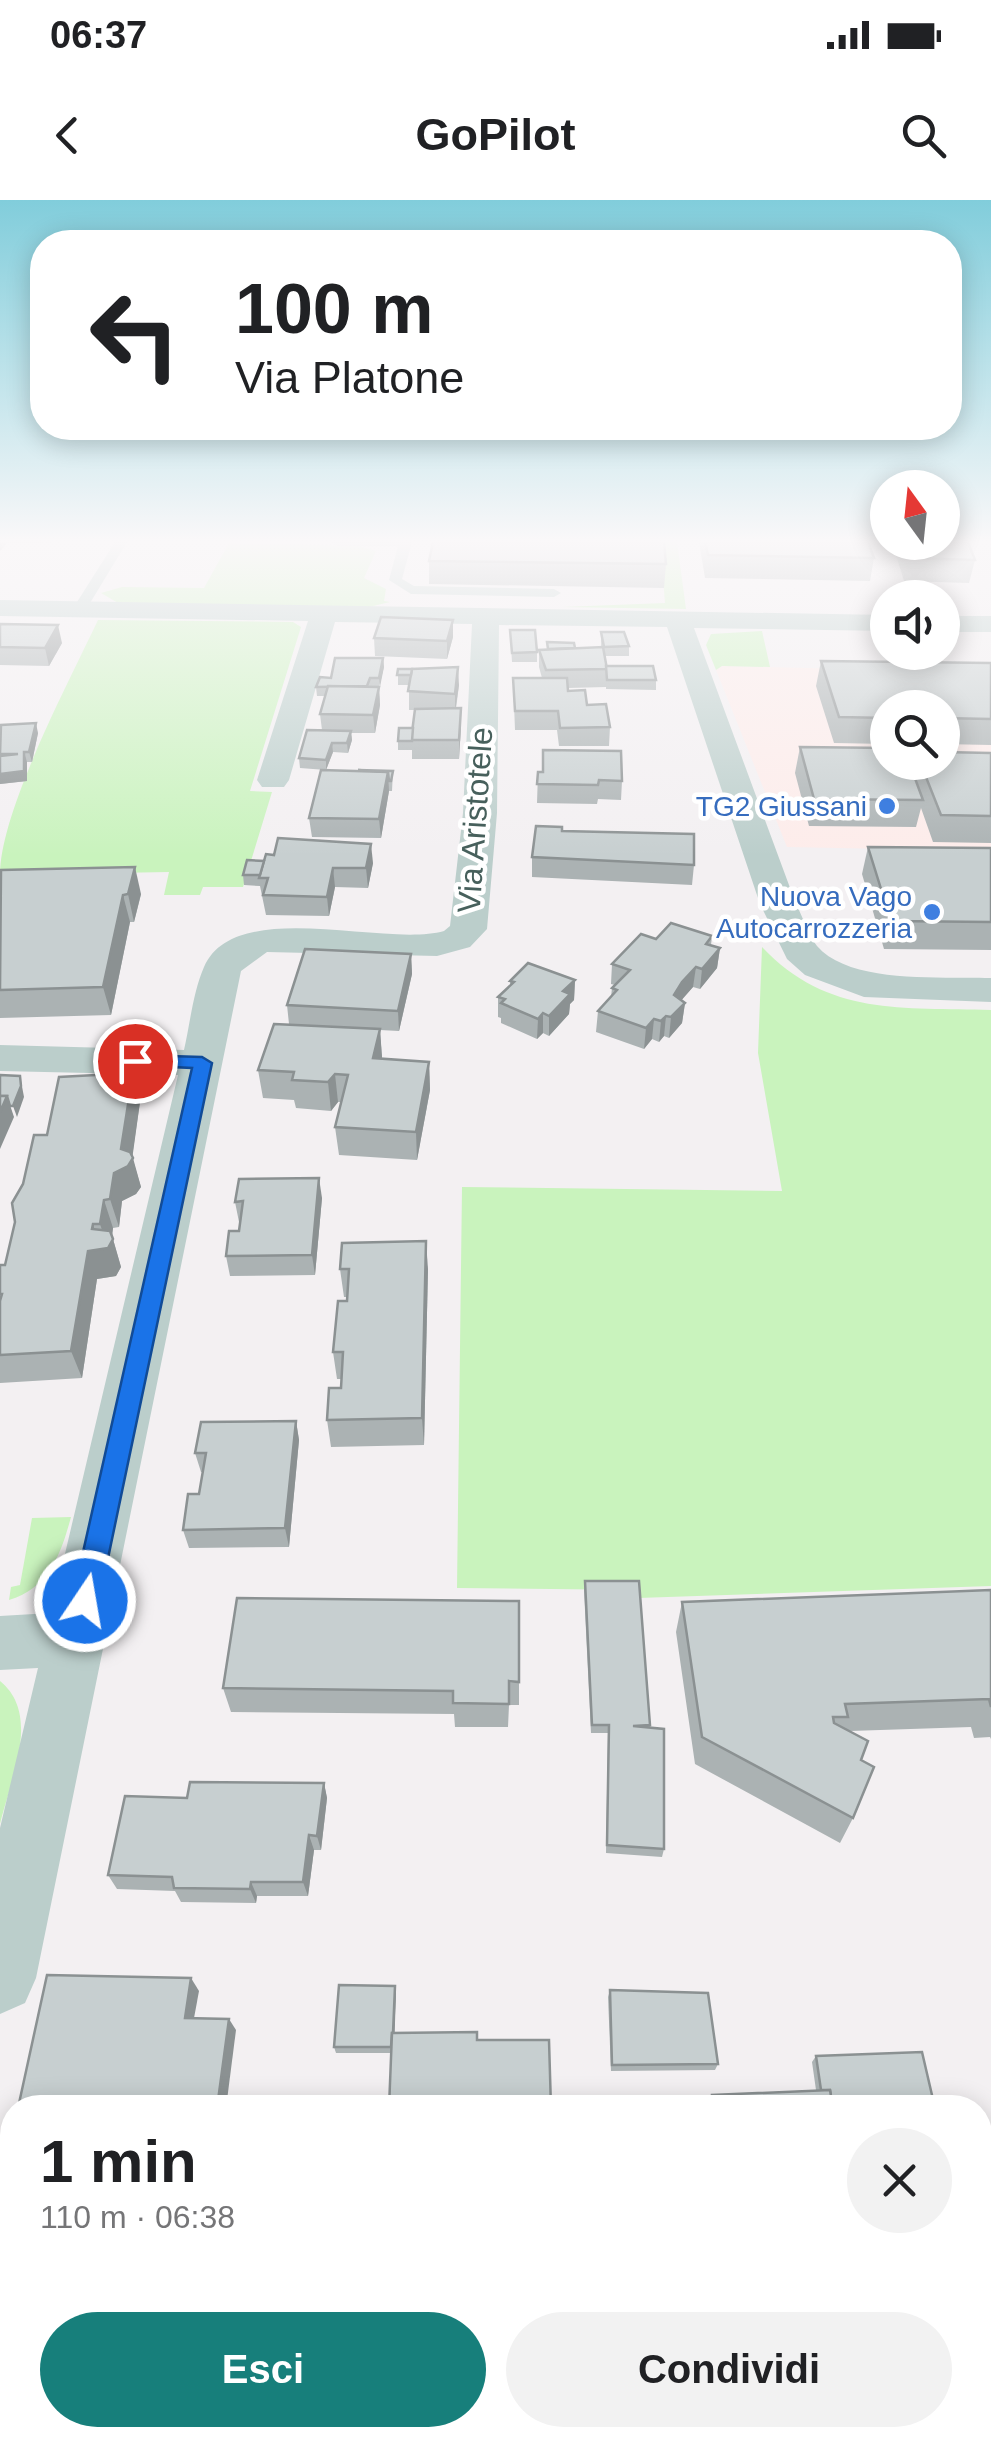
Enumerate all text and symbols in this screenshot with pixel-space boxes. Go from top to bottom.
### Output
text: 06:37 [50,14,147,56]
icon: back [40,108,95,163]
icon: search [896,108,951,163]
text: GoPilot [416,109,575,160]
icon: left [70,270,200,400]
text: 100 m [235,270,433,348]
text: Via Platone [235,352,464,403]
north arrow [870,470,960,560]
map controls [870,470,960,780]
button: sound [870,580,960,670]
button: search [870,690,960,780]
street label: Via Aristotele [451,726,499,914]
place label: TG2 Giussani [696,791,867,822]
marker: TG2 Giussani [876,795,898,817]
place label: Nuova Vago Autocarrozzeria [716,881,912,944]
marker: Nuova Vago Autocarrozzeria [921,901,943,923]
pin [93,1019,178,1104]
icon: arrive [108,1034,163,1089]
position arrow [33,1549,137,1653]
text: 1 min [40,2128,197,2195]
button: close [847,2128,952,2233]
text: 110 m · 06:38 [40,2199,235,2235]
button: Esci [40,2312,486,2427]
button: Condividi [506,2312,952,2427]

